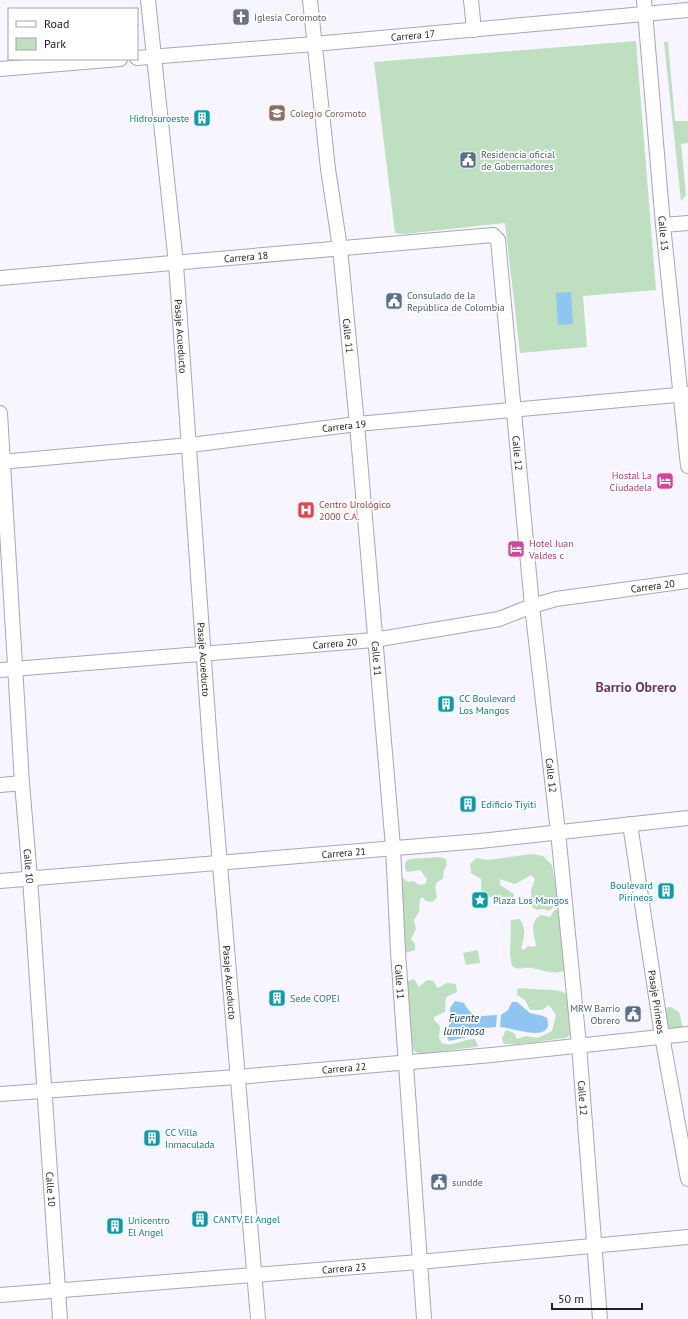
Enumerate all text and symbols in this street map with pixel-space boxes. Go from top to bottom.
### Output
church icon: Iglesia Coromoto [231,7,251,27]
legend [8,8,138,60]
place label: Iglesia Coromoto [254,11,326,24]
text: Road [44,16,69,31]
street label: Carrera 17 [390,27,436,44]
text: Park [44,36,66,51]
school or university icon: Colegio Coromoto [267,103,287,123]
place label: Colegio Coromoto [290,107,366,120]
building icon: Hidrosuroeste [192,108,212,128]
place label: Hidrosuroeste [129,112,189,125]
place label: Residencia oficial de Gobernadores [481,148,555,173]
public building icon: Residencia oficial de Gobernadores [458,150,478,170]
street label: Calle 13 [655,215,672,251]
street label: Carrera 18 [223,249,269,265]
place label: Consulado de la República de Colombia [407,289,505,314]
public building icon: Consulado de la República de Colombia [384,291,404,311]
street label: Pasaje Acueducto [172,299,190,374]
street label: Calle 11 [340,318,356,354]
street label: Carrera 19 [321,417,367,435]
street label: Calle 12 [509,435,525,471]
place label: Hostal La Ciudadela [610,469,652,494]
hotel icon: Hostal La Ciudadela [655,471,675,491]
place label: Centro Urológico 2000 C.A. [319,498,391,523]
hospital icon: Centro Urológico 2000 C.A. [296,500,316,520]
place label: Hotel Juan Valdes c [528,537,574,562]
hotel icon: Hotel Juan Valdes c [506,539,526,559]
street label: Carrera 20 [630,577,676,596]
street label: Pasaje Acueducto [194,622,213,697]
street label: Carrera 20 [312,635,358,652]
street label: Calle 11 [368,641,384,677]
district label: Barrio Obrero [595,678,677,696]
place label: CC Boulevard Los Mangos [459,692,515,717]
building icon: CC Boulevard Los Mangos [436,694,456,714]
street label: Calle 12 [543,757,559,794]
building icon: Edificio Tiyiti [458,794,478,814]
place label: Edificio Tiyiti [481,798,536,811]
street label: Carrera 21 [321,845,367,861]
street label: Calle 10 [21,848,36,885]
place label: Boulevard Pirineos [610,879,653,904]
building icon: Boulevard Pirineos [656,881,676,901]
place icon: Plaza Los Mangos [470,890,490,910]
place label: Plaza Los Mangos [493,894,569,907]
street label: Pasaje Acueducto [220,945,239,1020]
street label: Calle 11 [392,964,407,1000]
street label: Pasaje Pirineos [645,969,668,1035]
building icon: Sede COPEI [267,988,287,1008]
place label: Sede COPEI [290,992,340,1005]
place label: MRW Barrio Obrero [570,1002,620,1027]
public building icon: MRW Barrio Obrero [623,1004,643,1024]
water label: Fuente luminosa [444,1011,485,1038]
street label: Carrera 22 [321,1060,367,1077]
street label: Calle 12 [575,1080,590,1116]
place label: CC Villa Inmaculada [165,1126,215,1151]
building icon: CC Villa Inmaculada [142,1128,162,1148]
street label: Calle 10 [43,1171,58,1208]
public building icon: sundde [429,1172,449,1192]
place label: sundde [452,1176,483,1189]
building icon: CANTV El Angel [190,1209,210,1229]
place label: CANTV El Angel [213,1213,280,1226]
place label: Unicentro El Angel [128,1214,170,1239]
building icon: Unicentro El Angel [105,1216,125,1236]
street label: Carrera 23 [321,1260,367,1277]
scale bar [552,1285,642,1311]
text: 50 m [558,1291,584,1306]

